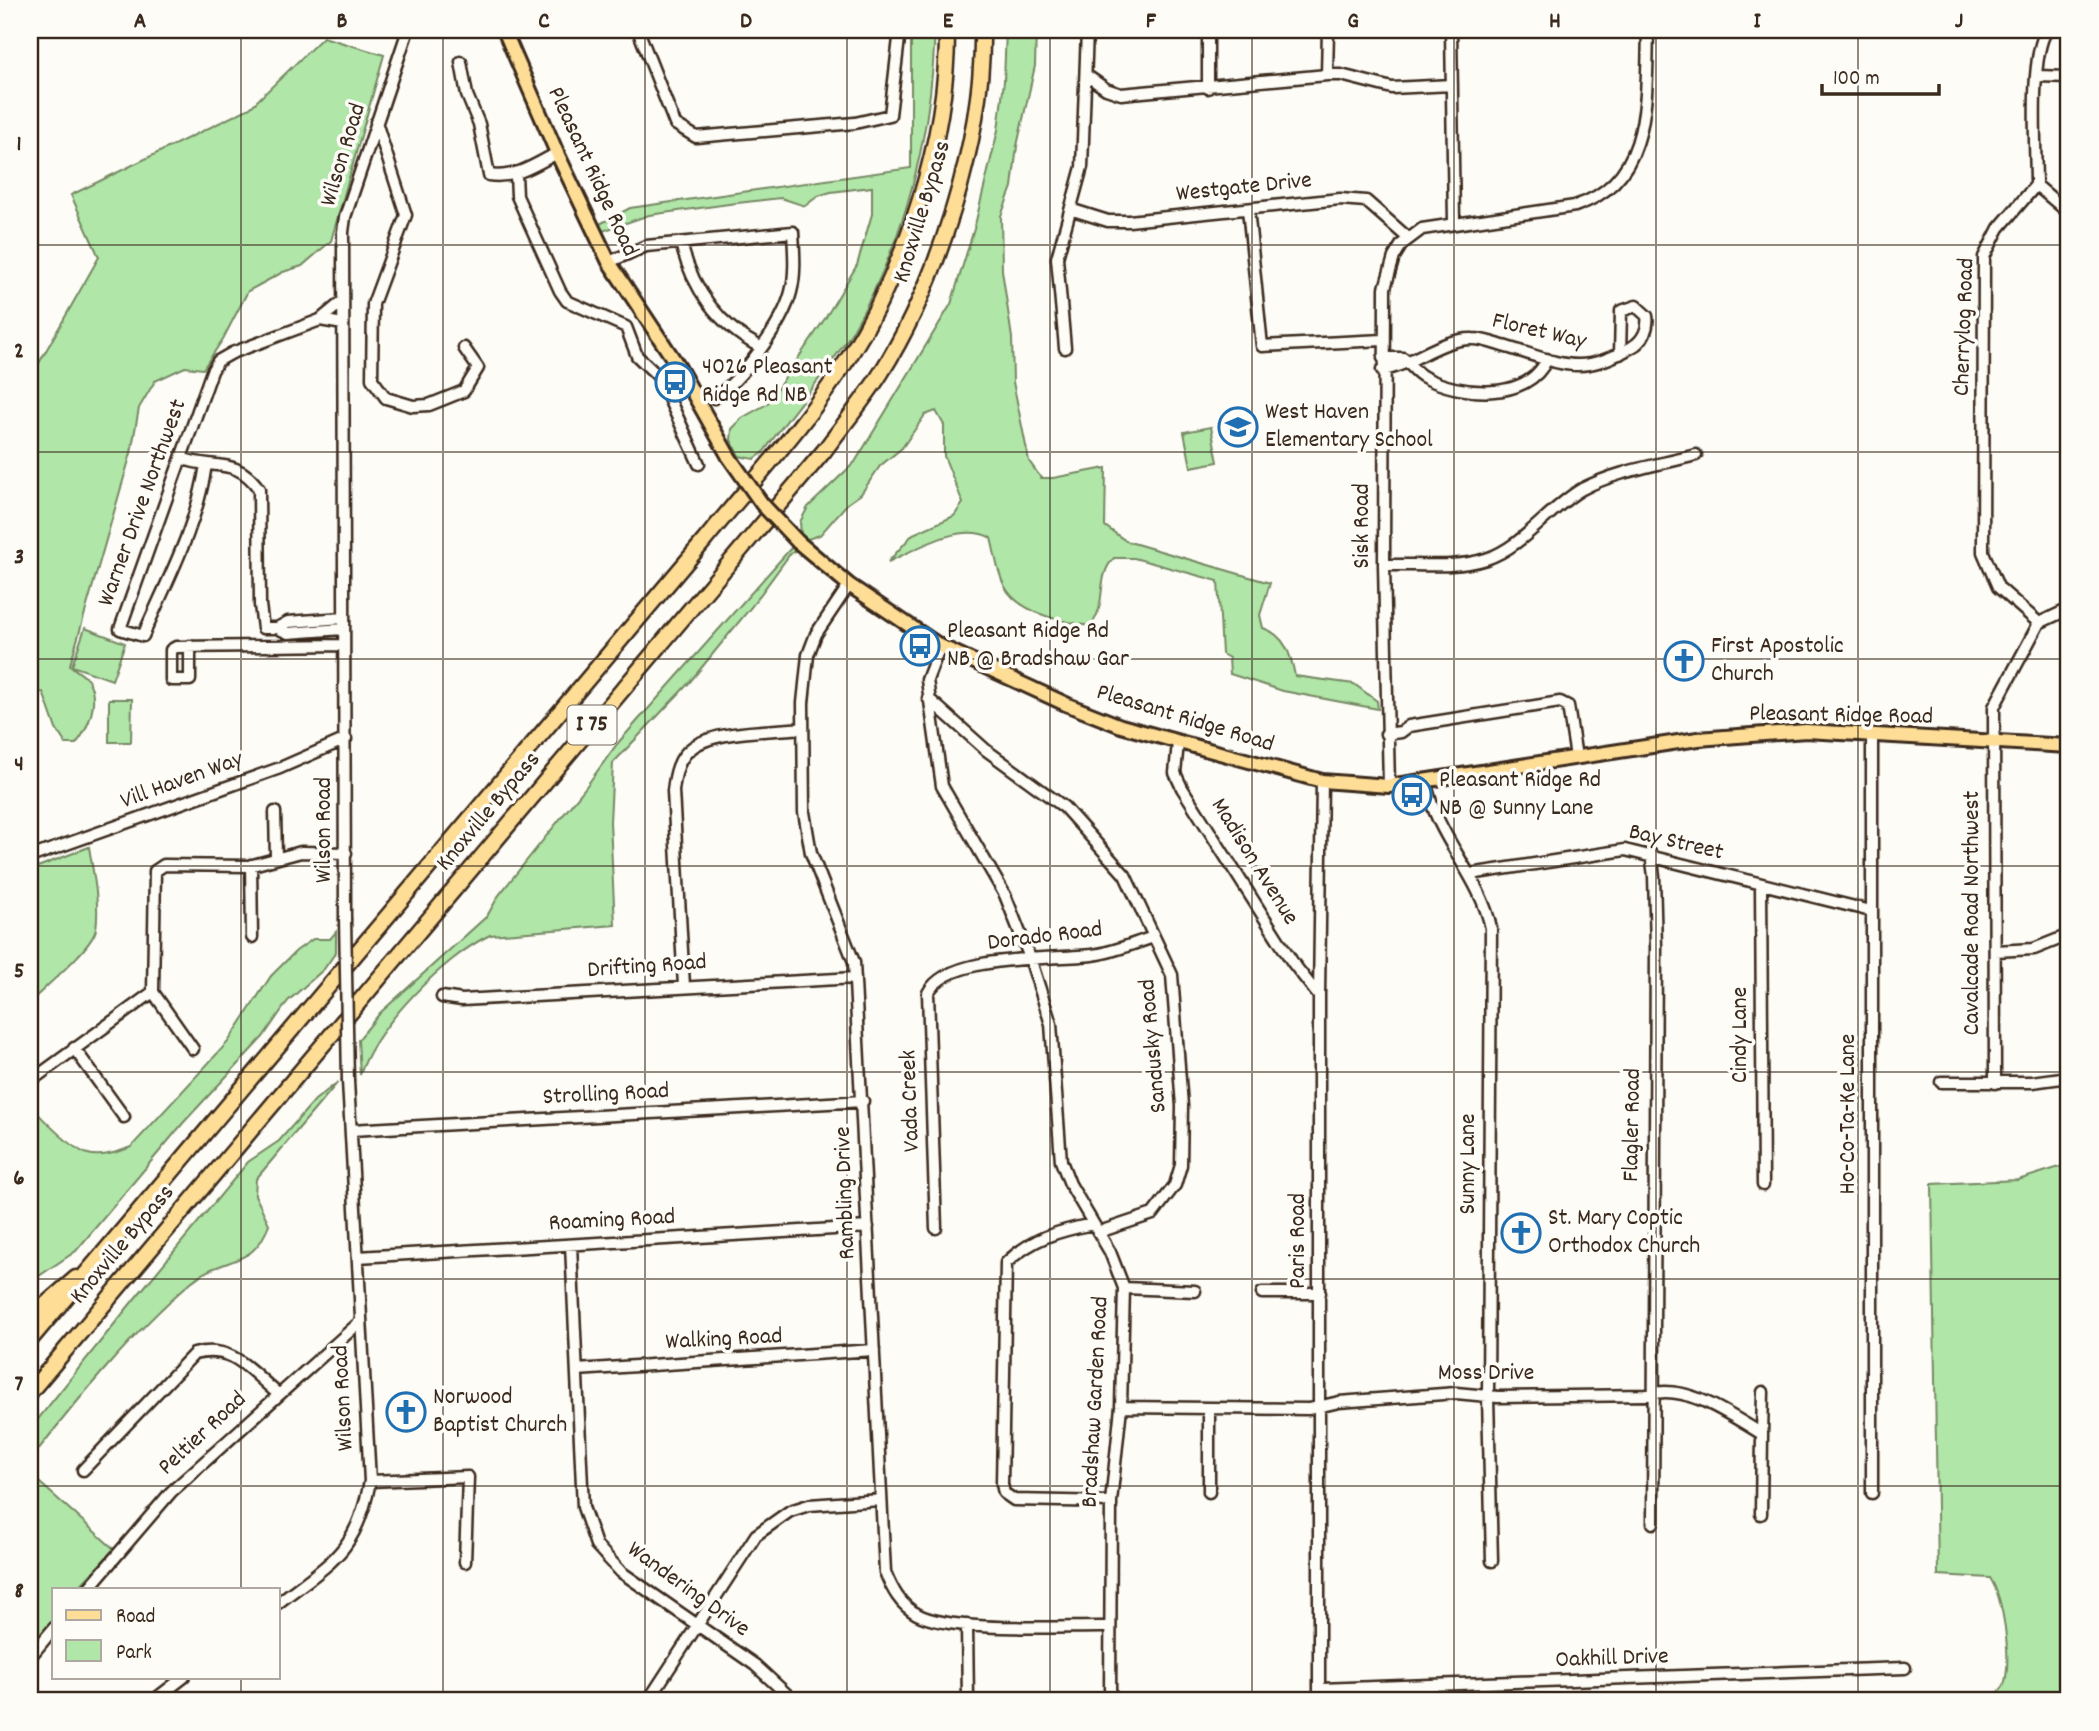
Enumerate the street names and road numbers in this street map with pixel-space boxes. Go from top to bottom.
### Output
street label: Pleasant Ridge Road [538,81,646,263]
street label: Wilson Road [312,99,376,211]
street label: Knoxville Bypass [885,137,961,287]
street label: Westgate Drive [1174,164,1314,212]
street label: Cherrylog Road [1946,257,1984,397]
street label: Floret Way [1489,305,1591,360]
street label: Warner Drive Northwest [90,395,196,611]
street label: Sisk Road [1346,483,1380,569]
street label: Pleasant Ridge Road [1092,676,1278,762]
street label: Pleasant Ridge Road [1749,697,1933,735]
road number: I 75 [568,706,616,744]
street label: Vill Haven Way [116,743,249,819]
street label: Knoxville Bypass [429,745,549,879]
street label: Wilson Road [308,777,342,883]
street label: Cavalcade Road Northwest [1956,790,1990,1035]
street label: Madison Avenue [1201,792,1307,932]
street label: Bay Street [1625,816,1727,870]
street label: Dorado Road [986,913,1104,961]
street label: Drifting Road [586,946,708,988]
street label: Sandusky Road [1131,977,1177,1115]
street label: Cindy Lane [1724,987,1758,1083]
street label: Ho-Co-Ta-Ke Lane [1832,1034,1866,1194]
street label: Vada Creek [892,1049,930,1153]
street label: Flagler Road [1615,1068,1651,1182]
street label: Strolling Road [542,1075,670,1115]
street label: Sunny Lane [1452,1113,1486,1215]
street label: Rambling Drive [827,1126,865,1260]
street label: Knoxville Bypass [63,1178,183,1312]
street label: Paris Road [1282,1193,1316,1289]
street label: Roaming Road [548,1201,676,1241]
street label: Bradshaw Garden Road [1073,1295,1119,1509]
street label: Walking Road [665,1320,783,1360]
street label: Wilson Road [324,1344,364,1452]
street label: Moss Drive [1438,1357,1534,1391]
street label: Peltier Road [151,1384,255,1484]
street label: Wandering Drive [620,1534,756,1646]
street label: Oakhill Drive [1555,1640,1669,1678]

